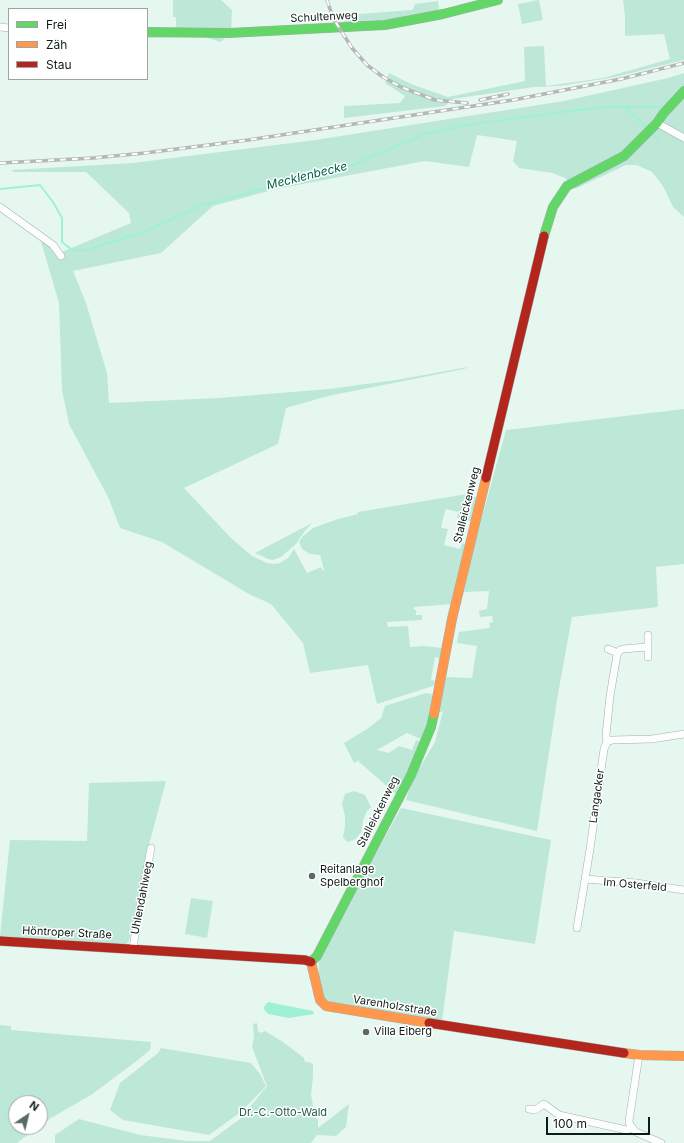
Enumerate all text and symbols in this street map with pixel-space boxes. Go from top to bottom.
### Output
legend [8,8,148,80]
street label: Schultenweg [290,9,358,25]
text: Frei [46,17,67,32]
text: Zäh [46,37,67,52]
text: Stau [46,57,72,72]
water label: Mecklenbecke [265,159,349,193]
street label: Stalleickenweg [451,465,483,545]
street label: Langacker [587,768,607,824]
street label: Stalleickenweg [354,774,402,850]
street label: Uhlendahlweg [128,860,156,936]
place label: Reitanlage Spelberghof [320,863,384,889]
marker: Reitanlage Spelberghof [307,871,317,881]
street label: Im Osterfeld [603,876,667,894]
street label: Höntroper Straße [22,924,112,942]
street label: Varenholzstraße [352,993,438,1019]
place label: Villa Eiberg [374,1025,432,1039]
marker: Villa Eiberg [361,1027,371,1037]
north arrow [8,1095,48,1135]
text: N [27,1098,42,1114]
park label: Dr.-C.-Otto-Wald [239,1106,327,1120]
scale bar [548,1109,652,1135]
text: 100 m [553,1116,587,1131]

